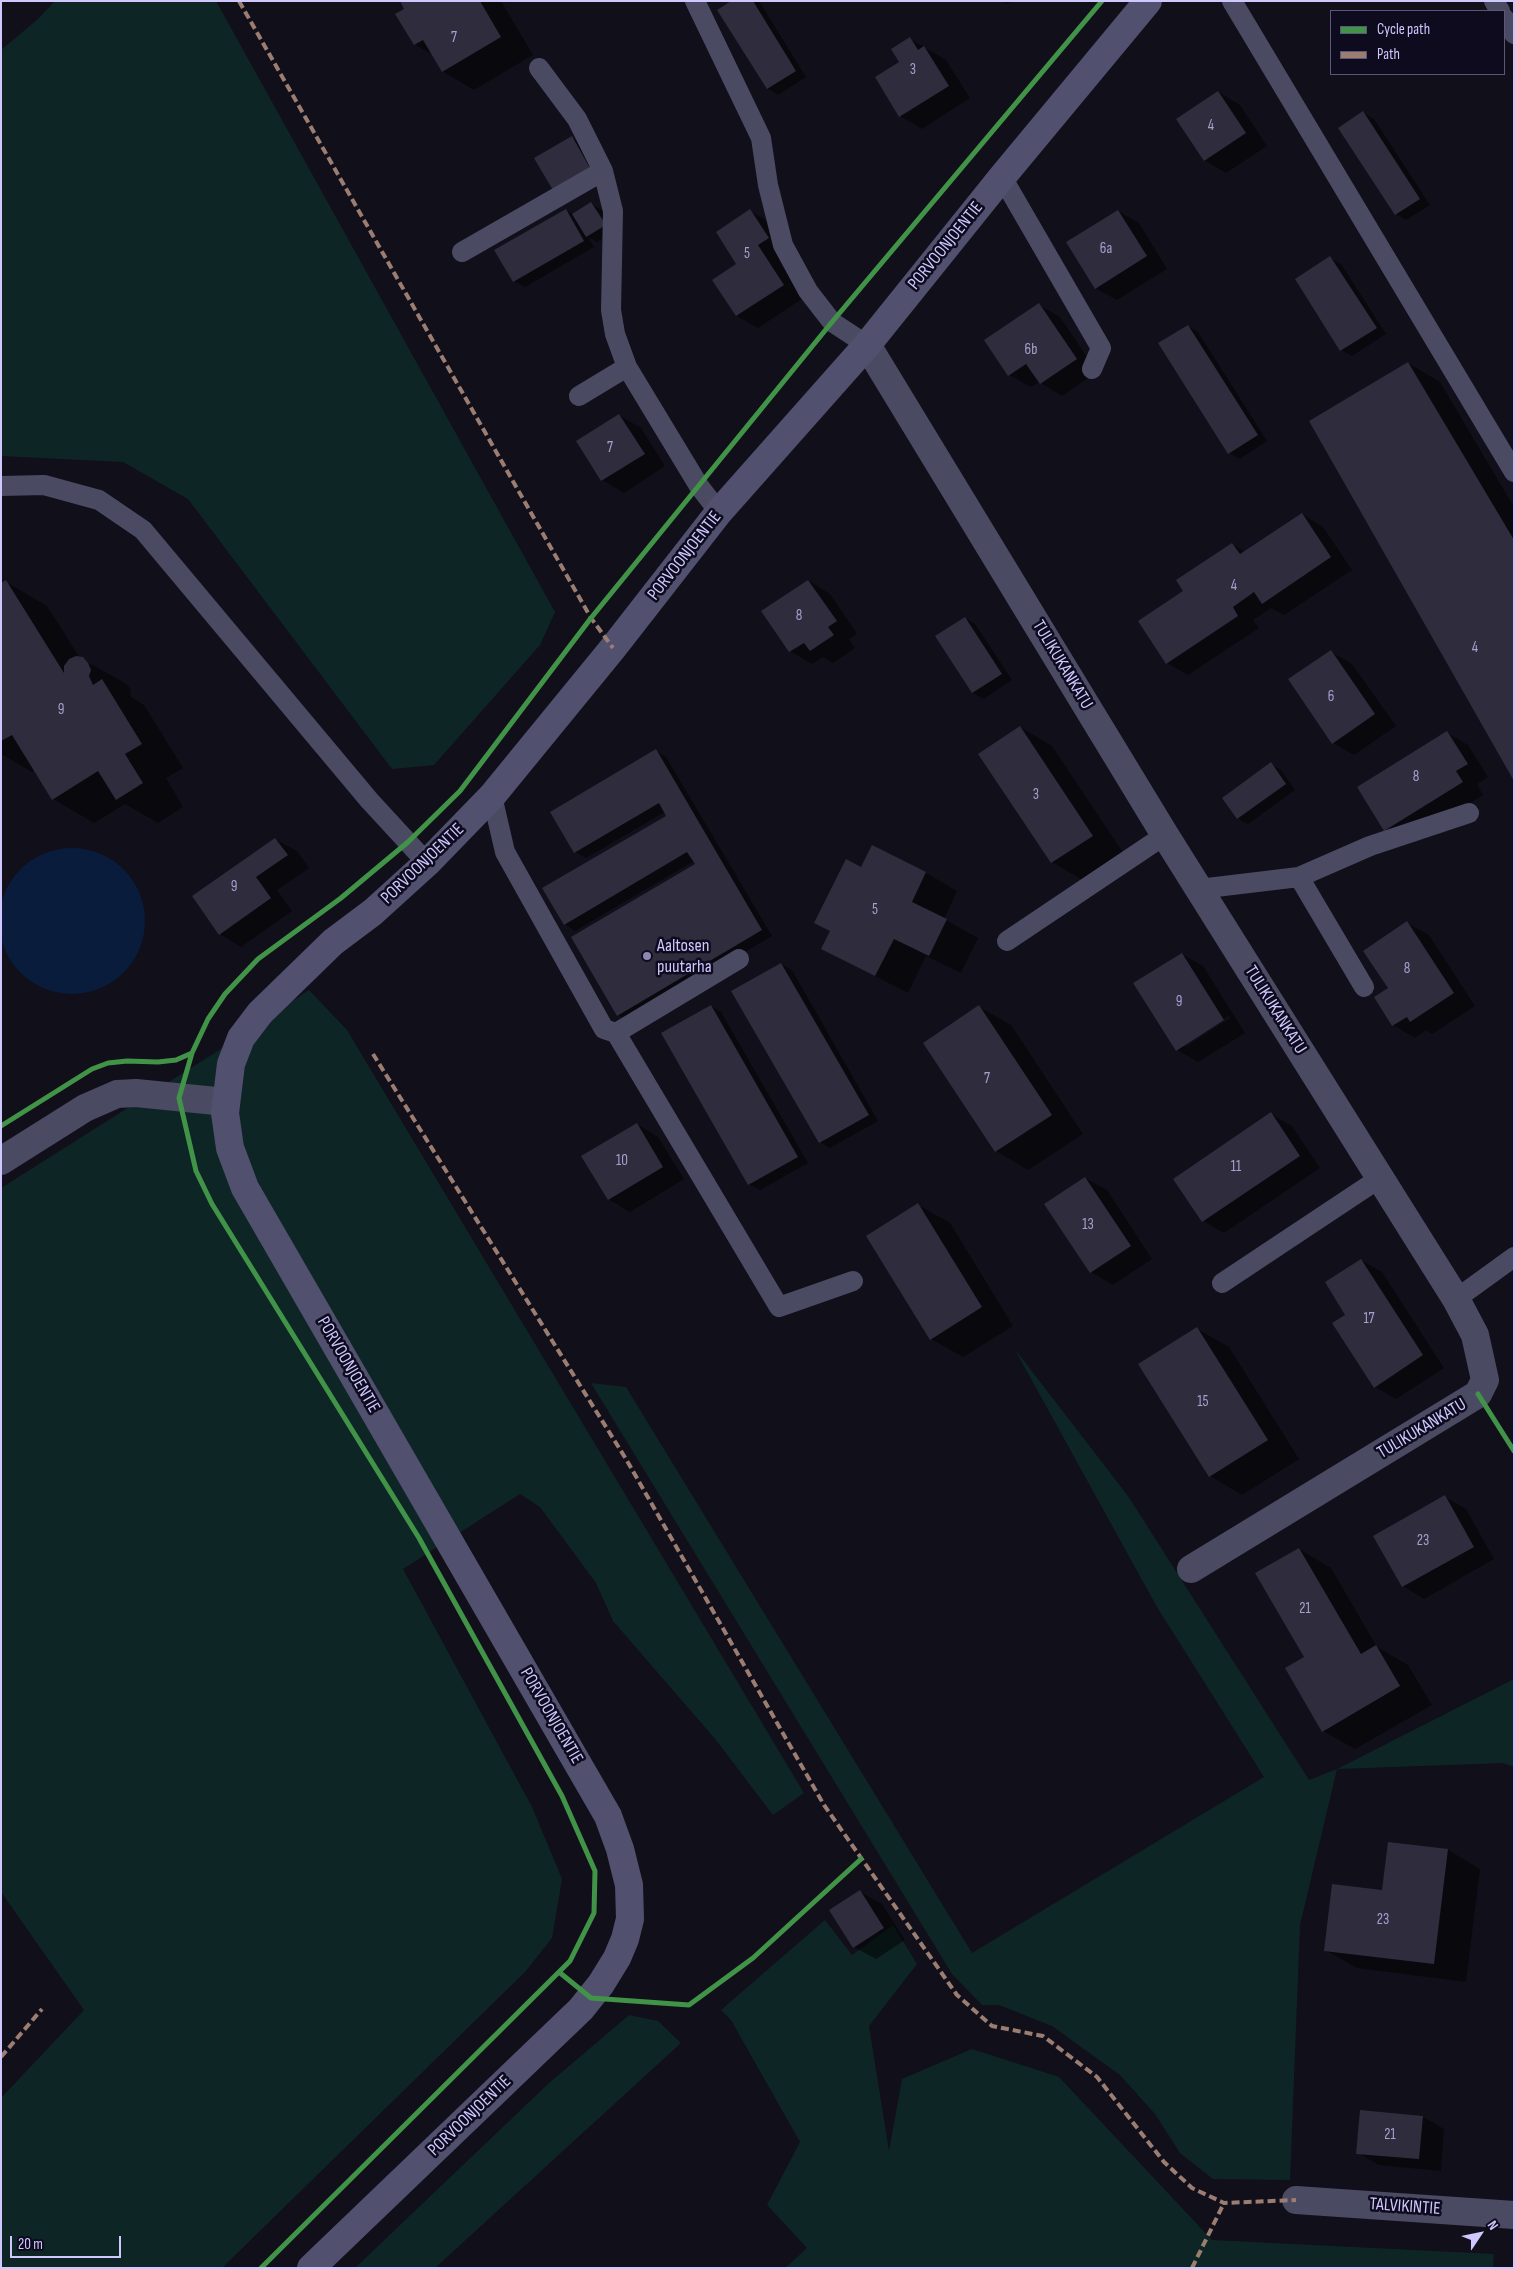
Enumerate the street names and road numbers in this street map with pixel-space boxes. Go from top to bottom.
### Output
street label: PORVOONJOENTIE [904,198,988,294]
street label: PORVOONJOENTIE [644,507,726,605]
street label: TULIKUKANKATU [1027,617,1097,713]
street label: PORVOONJOENTIE [377,819,469,909]
street label: TULIKUKANKATU [1239,962,1311,1058]
street label: PORVOONJOENTIE [312,1313,384,1417]
street label: TULIKUKANKATU [1374,1394,1470,1464]
street label: PORVOONJOENTIE [515,1664,587,1768]
street label: PORVOONJOENTIE [424,2071,516,2161]
street label: TALVIKINTIE [1369,2194,1441,2220]

